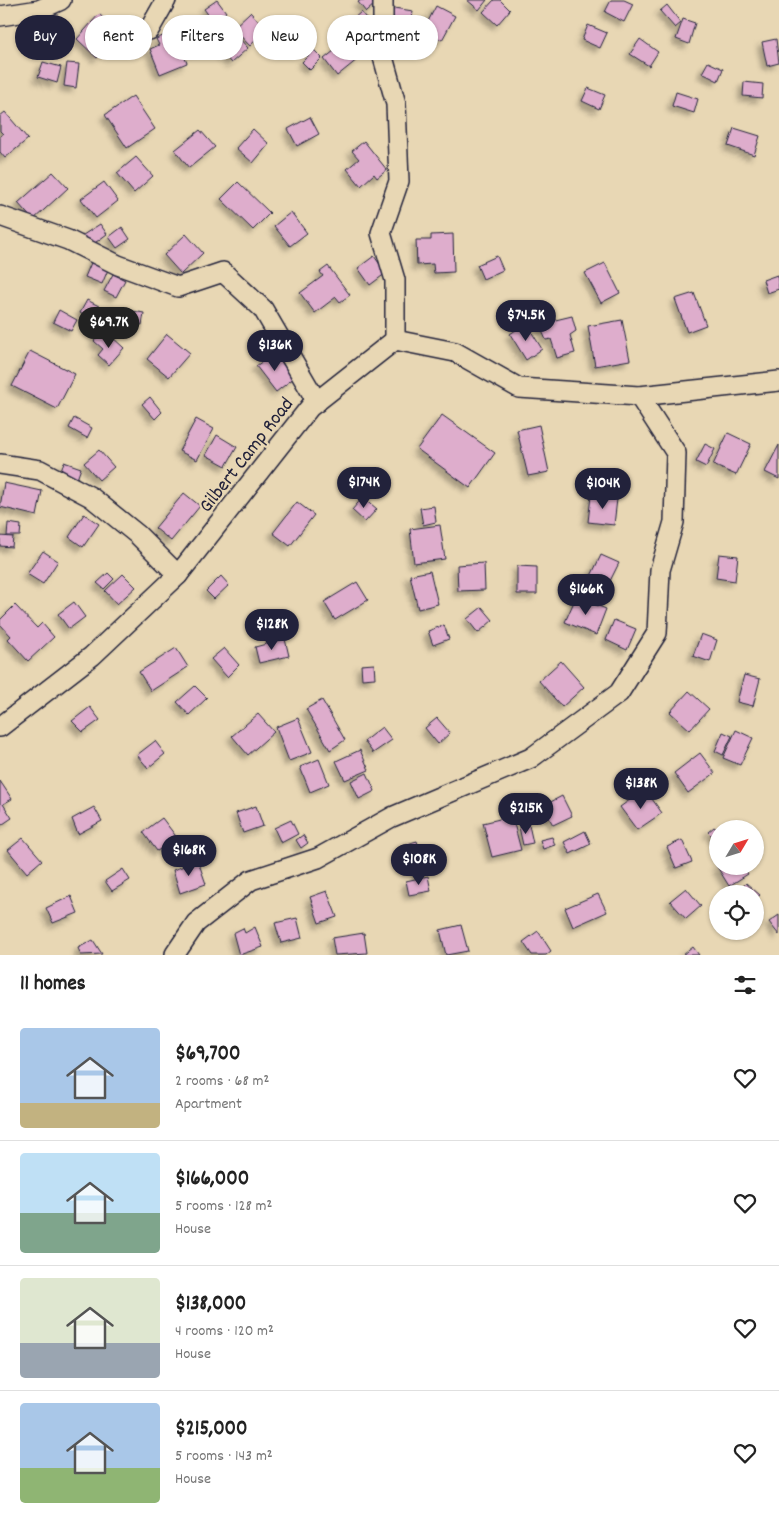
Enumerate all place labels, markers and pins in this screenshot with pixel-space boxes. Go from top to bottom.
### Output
pin: $74.5K [485,300,567,342]
pin: $69.7K [68,306,150,349]
pin: $136K [240,330,310,372]
pin: $174K [329,466,399,509]
pin: $104K [568,468,638,510]
pin: $166K [551,574,621,616]
pin: $128K [237,608,307,651]
pin: $138K [606,768,676,810]
pin: $215K [491,792,561,835]
pin: $168K [154,834,224,877]
pin: $108K [384,844,454,886]

